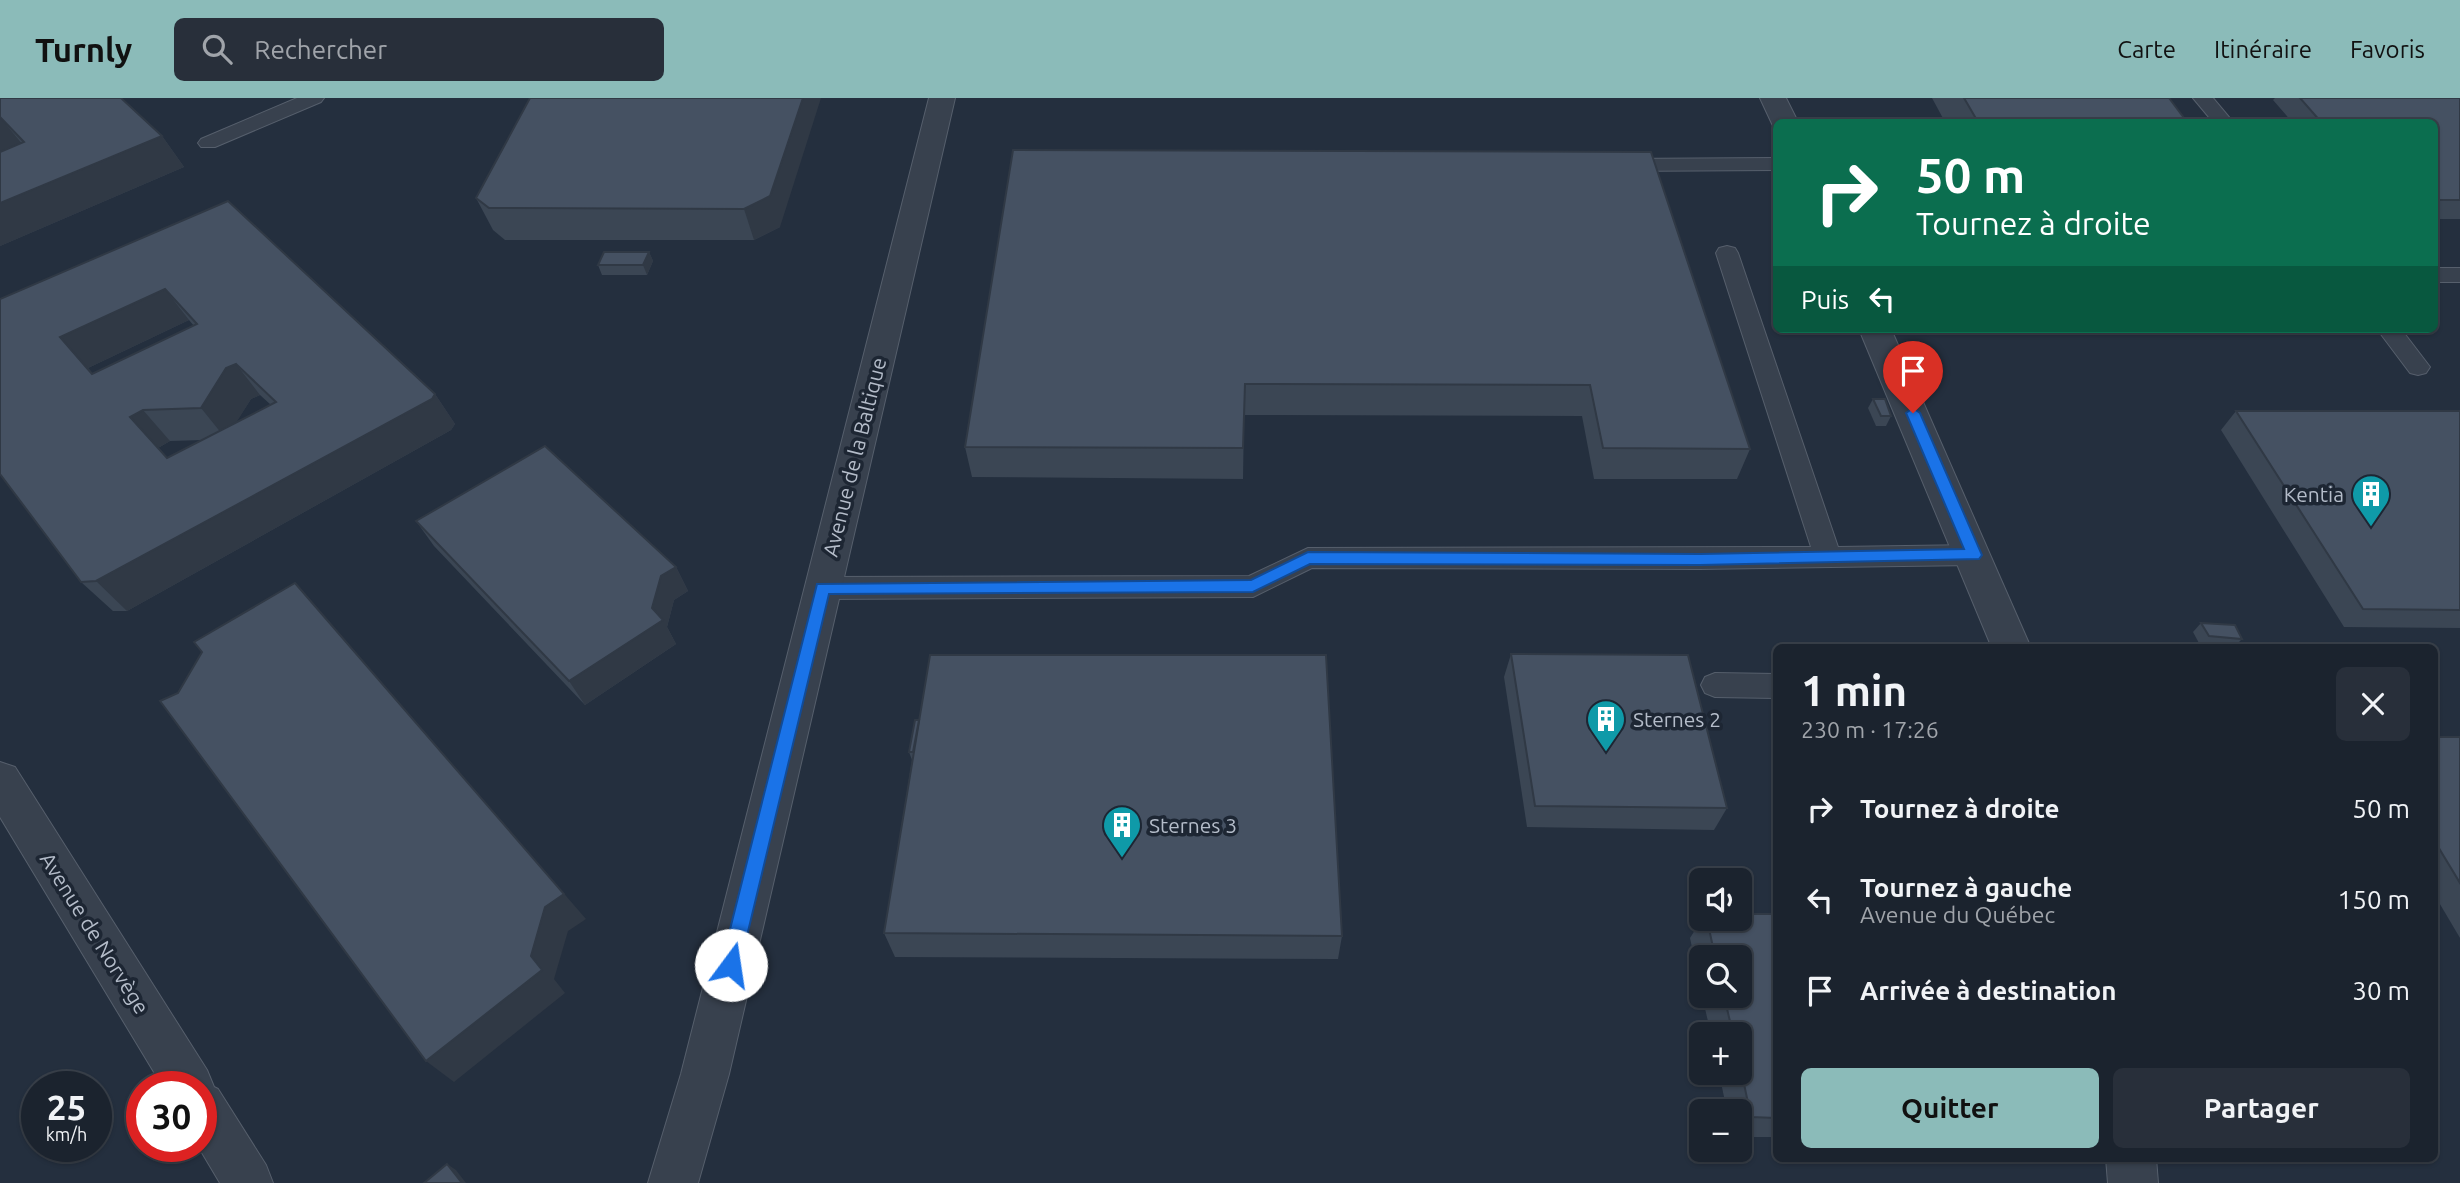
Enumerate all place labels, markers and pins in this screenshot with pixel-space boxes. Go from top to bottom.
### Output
pin [1883,341,1943,413]
building icon: Kentia [2350,473,2392,528]
place label: Kentia [2284,482,2344,506]
building icon: Sternes 2 [1585,698,1627,753]
place label: Sternes 2 [1633,707,1721,731]
building icon: Sternes 3 [1101,804,1143,859]
place label: Sternes 3 [1149,813,1237,837]

